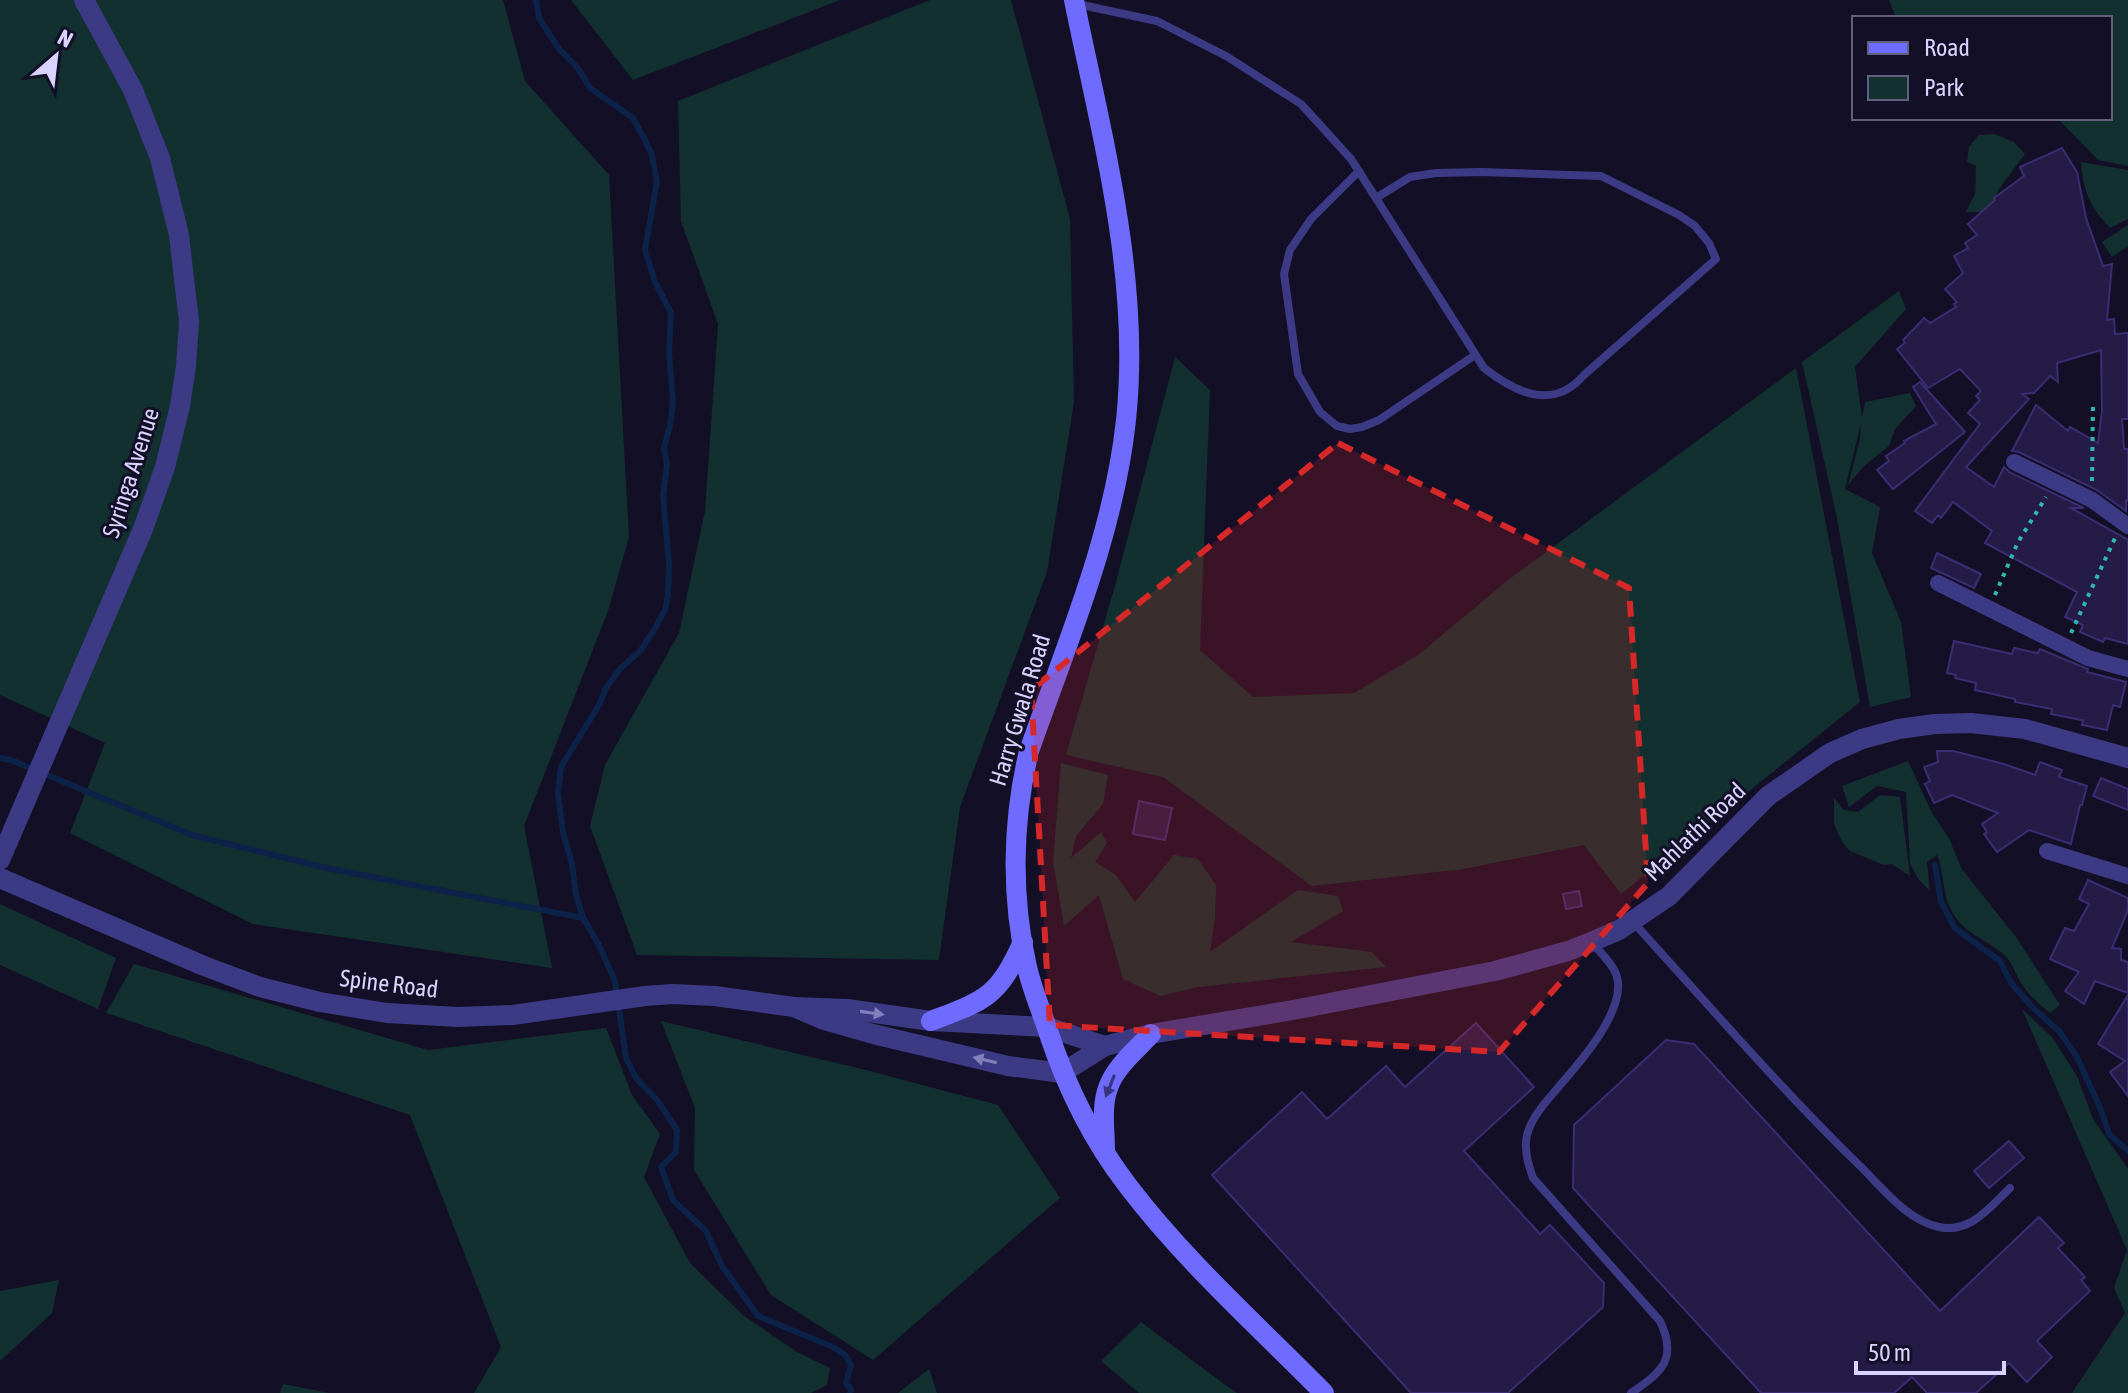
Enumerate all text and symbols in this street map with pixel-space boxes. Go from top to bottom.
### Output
north arrow [16,16,96,96]
legend [1852,16,2112,120]
text: N [54,24,77,53]
text: Road [1924,34,1970,61]
text: Park [1924,74,1965,101]
street label: Syringa Avenue [97,405,164,541]
street label: Harry Gwala Road [984,631,1055,789]
street label: Mahlathi Road [1639,777,1751,886]
street label: Spine Road [338,964,440,1003]
one-way arrow [860,1007,885,1020]
one-way arrow [972,1053,997,1066]
one-way arrow [1104,1074,1117,1098]
scale bar [1856,1325,2004,1375]
text: 50 m [1868,1339,1911,1366]

